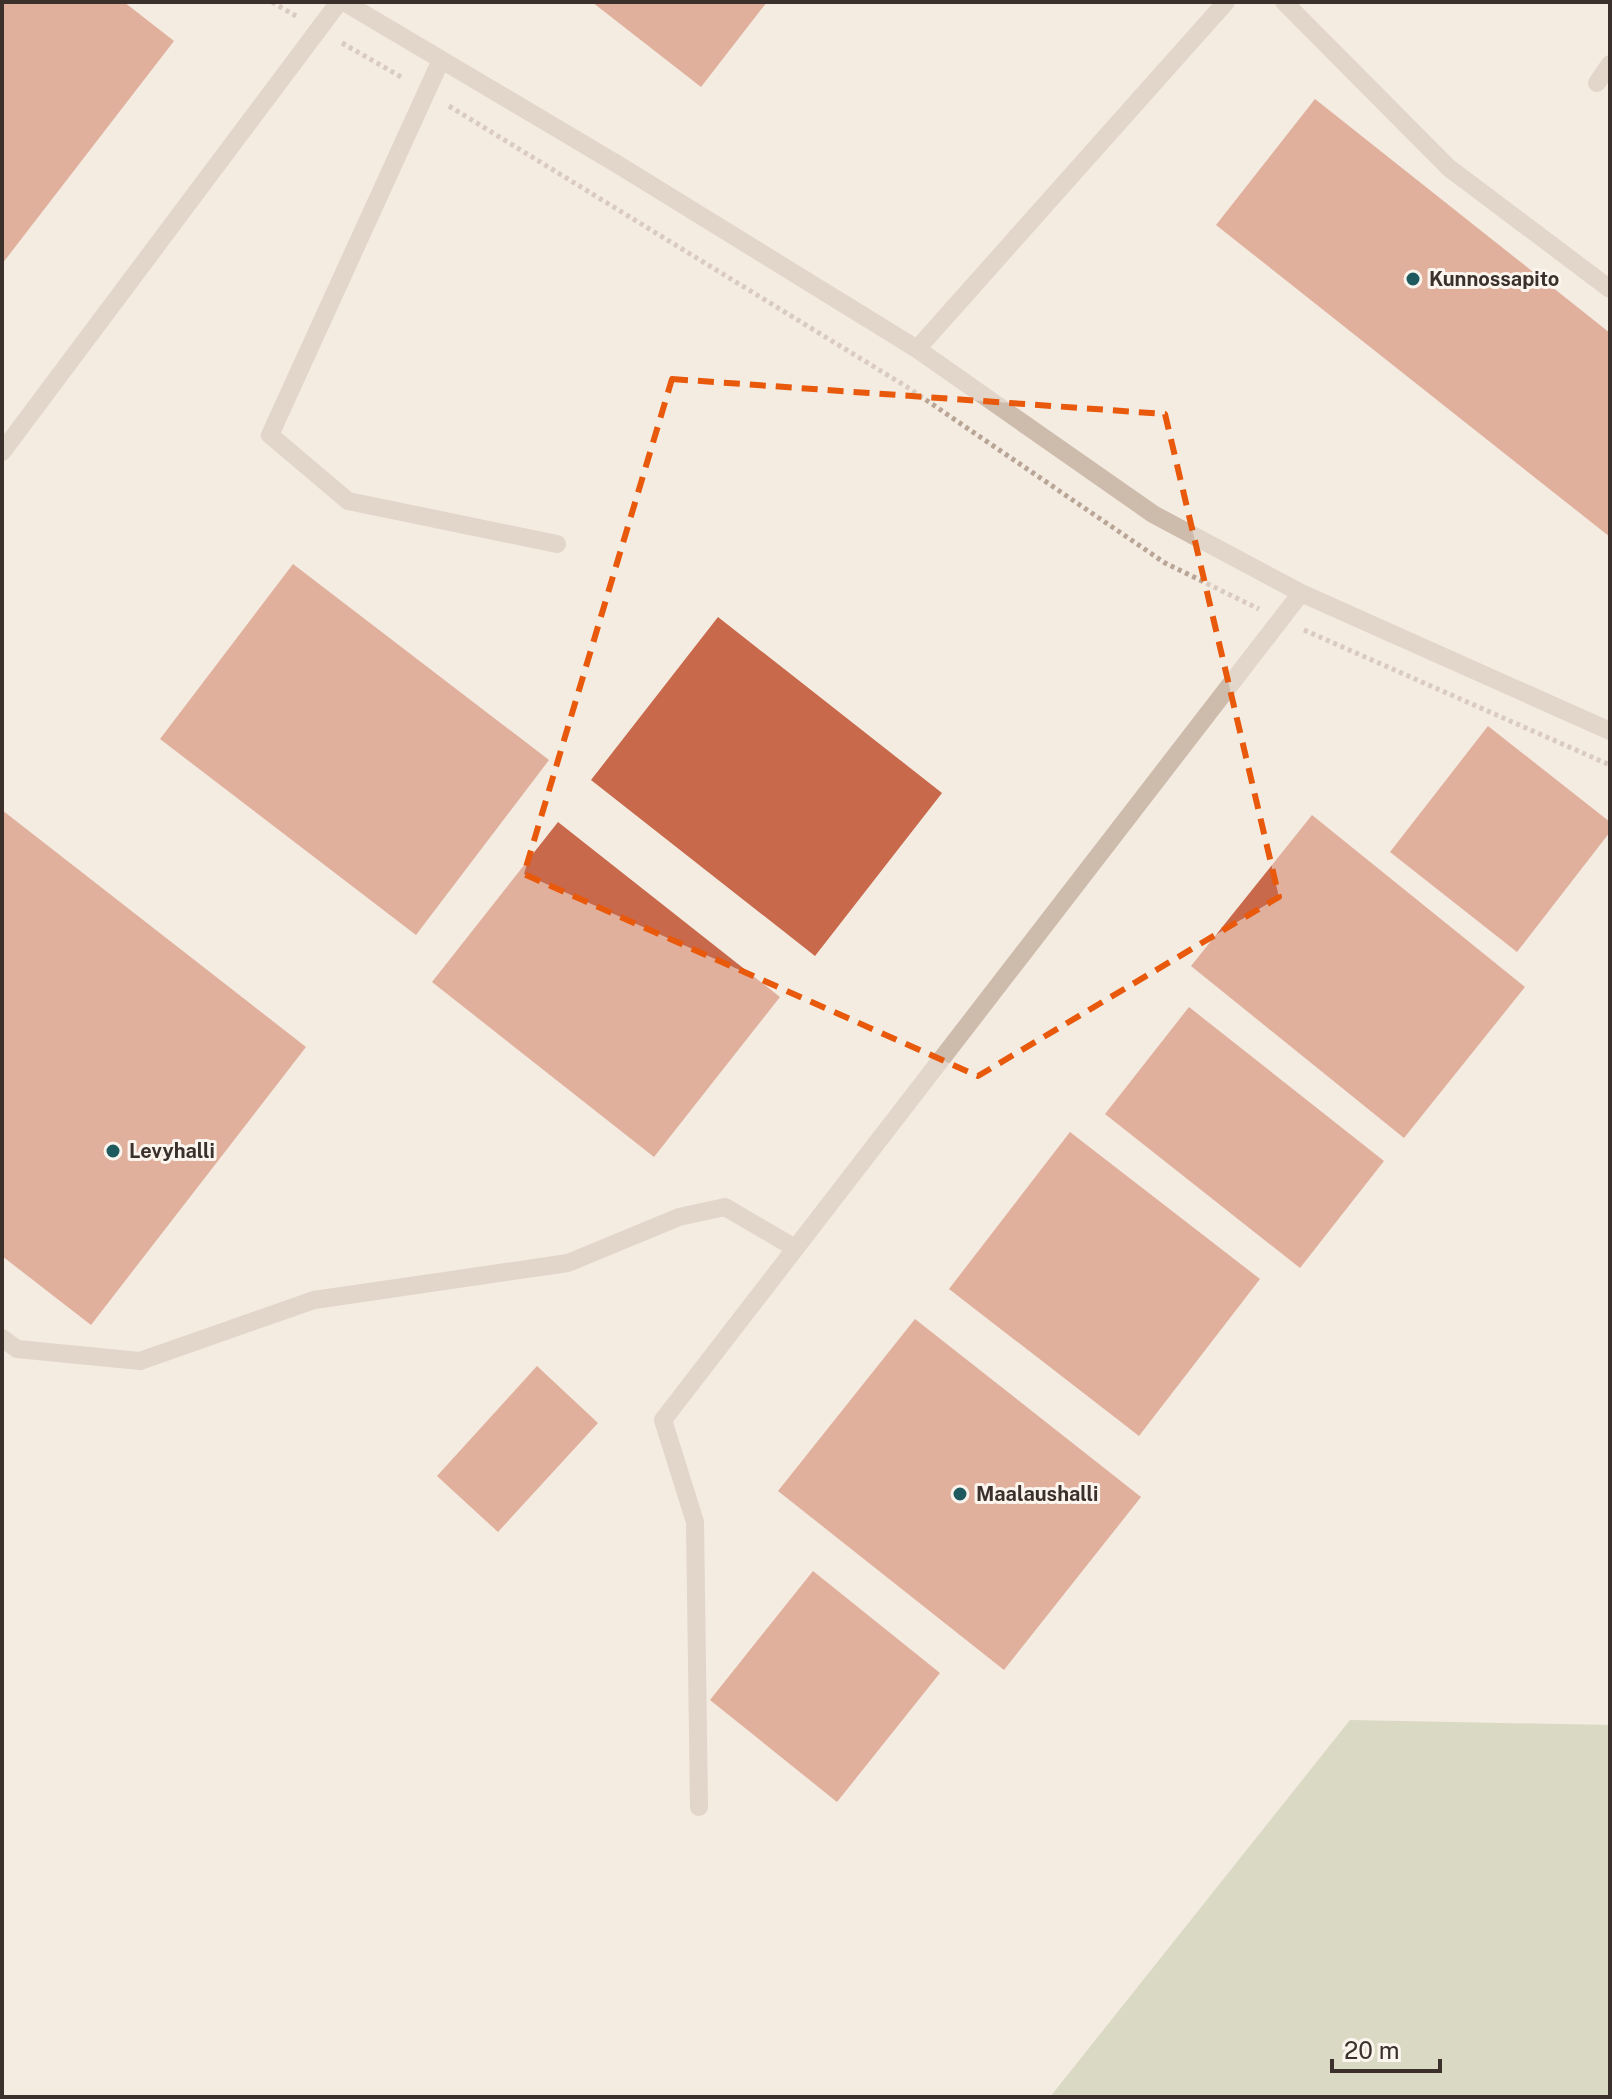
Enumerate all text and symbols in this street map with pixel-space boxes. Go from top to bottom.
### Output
place label: Kunnossapito [1429,267,1559,291]
marker: Kunnossapito [1404,270,1422,288]
place label: Levyhalli [129,1139,215,1163]
marker: Levyhalli [104,1142,122,1160]
place label: Maalaushalli [976,1482,1098,1506]
marker: Maalaushalli [951,1485,969,1503]
scale bar [1332,2023,1440,2073]
text: 20 m [1344,2036,1400,2064]

